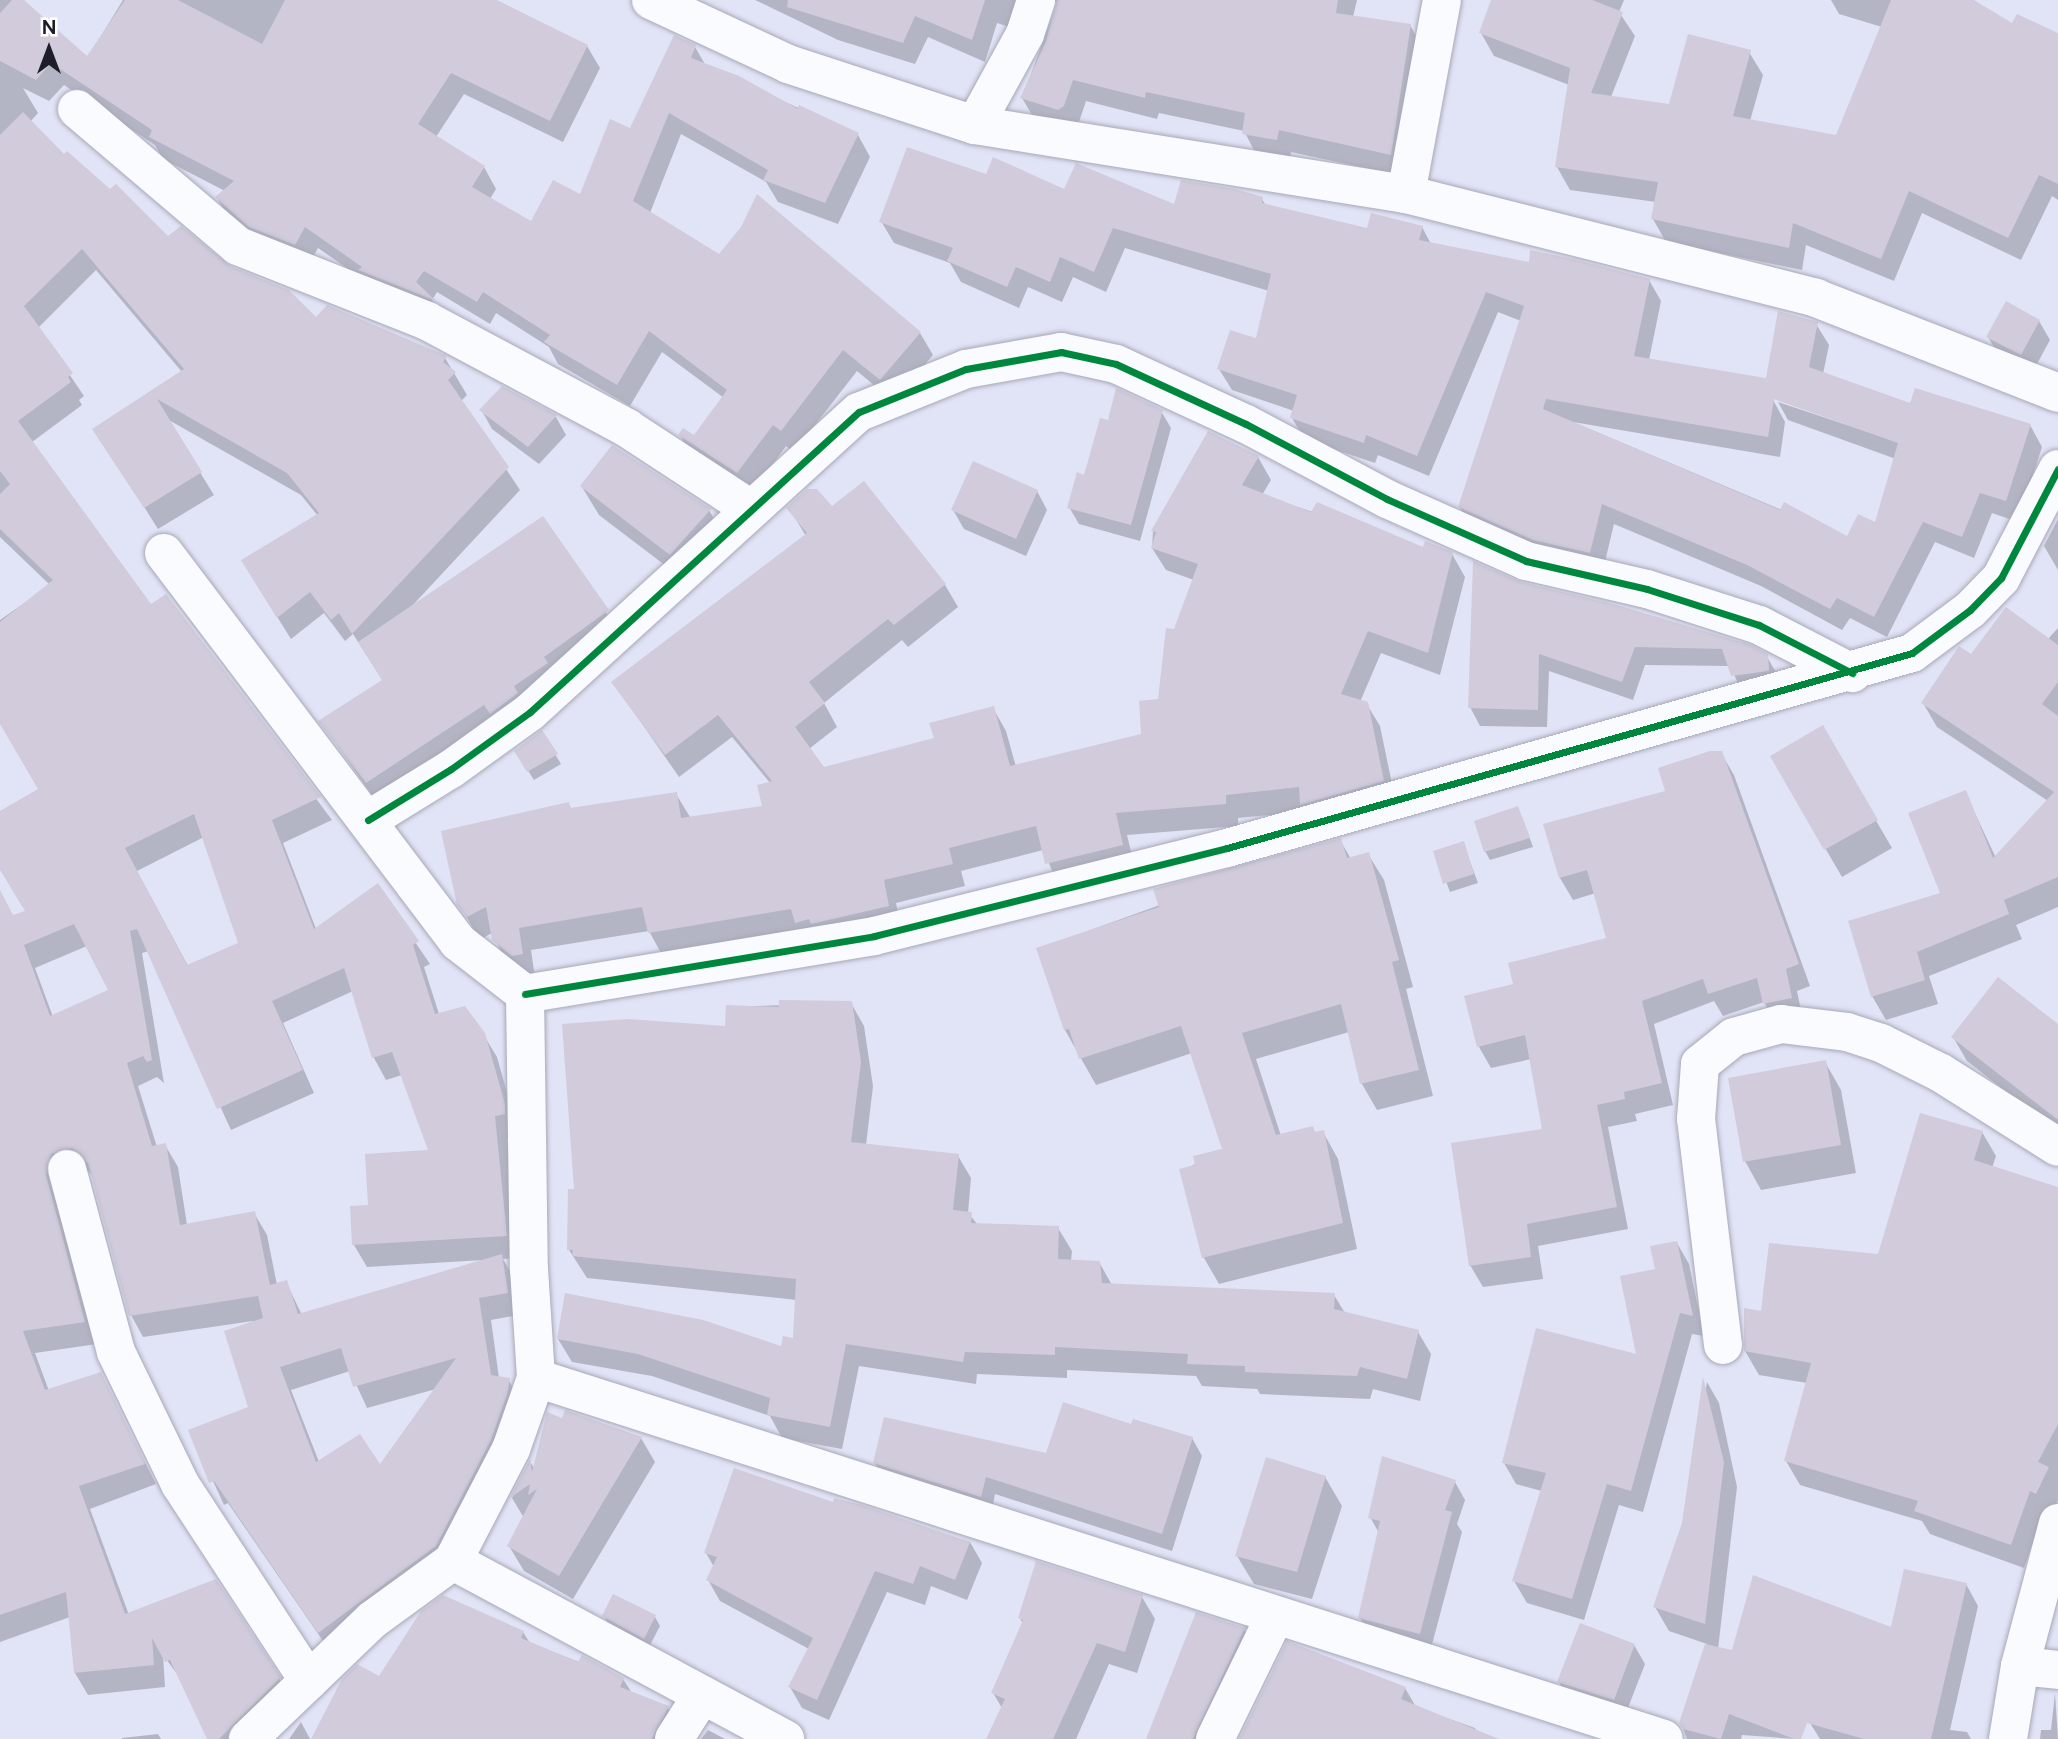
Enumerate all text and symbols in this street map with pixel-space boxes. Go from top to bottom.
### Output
north arrow [14,14,84,84]
text: N [42,16,56,39]

